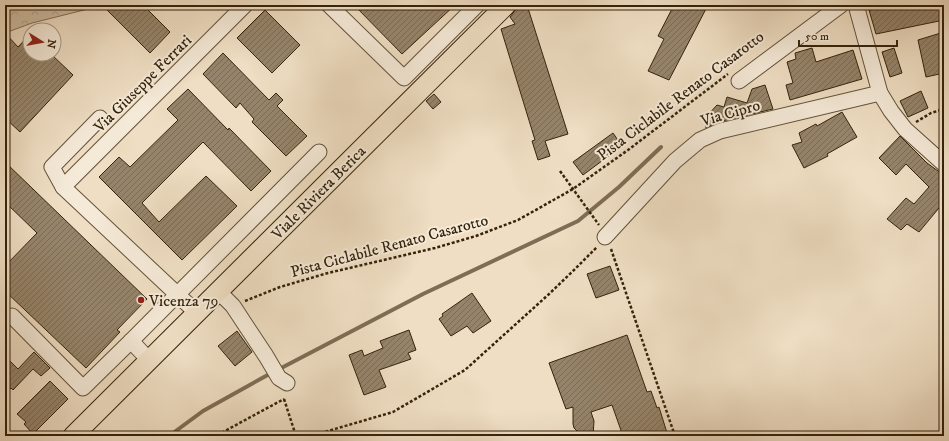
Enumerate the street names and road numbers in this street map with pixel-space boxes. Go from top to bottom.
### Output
street label: Pista Ciclabile Renato Casarotto [593,26,768,165]
street label: Via Giuseppe Ferrari [89,31,196,138]
street label: Via Cipro [697,95,762,131]
street label: Viale Riviera Berica [267,141,370,245]
street label: Pista Ciclabile Renato Casarotto [288,210,490,282]

